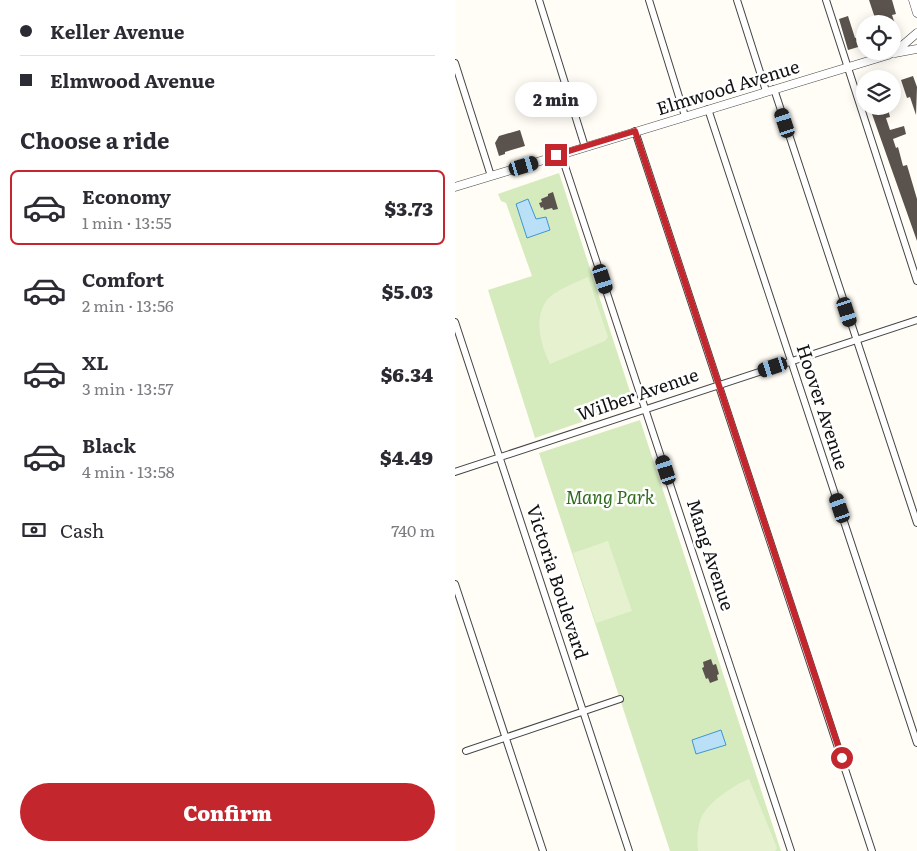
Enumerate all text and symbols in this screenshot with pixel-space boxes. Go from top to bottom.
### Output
map controls [856,15,901,115]
button: locate [856,15,901,60]
text: Keller Avenue [50,17,184,45]
street label: Elmwood Avenue [653,52,802,121]
text: Elmwood Avenue [50,66,215,94]
button: layers [856,70,901,115]
callout: 2 min [515,82,597,118]
text: 2 min [533,87,579,111]
car [773,106,796,140]
text: Choose a ride [20,123,169,156]
route end [545,144,567,166]
car [507,154,540,178]
text: Economy [82,182,171,210]
icon: car [22,185,67,230]
text: $3.73 [384,194,433,222]
text: 1 min · 13:55 [82,210,172,234]
car [591,262,614,296]
text: Comfort [82,265,164,293]
icon: car [22,268,67,313]
text: $5.03 [382,277,433,305]
text: 2 min · 13:56 [82,293,174,317]
car [835,295,858,329]
street label: Hoover Avenue [790,340,856,473]
text: XL [82,348,109,376]
icon: car [22,351,67,396]
car [756,355,789,379]
text: $6.34 [381,360,433,388]
street label: Wilber Avenue [573,360,702,427]
text: 3 min · 13:57 [82,376,174,400]
text: Black [82,431,136,459]
icon: car [22,434,67,479]
text: $4.49 [380,443,433,471]
car [654,453,677,487]
text: 4 min · 13:58 [82,459,175,483]
park label: Mang Park [565,483,655,510]
car [828,491,851,525]
street label: Mang Avenue [681,495,742,614]
street label: Victoria Boulevard [521,501,596,662]
icon: cash [20,516,48,544]
text: Cash [60,516,104,544]
text: 740 m [391,518,435,542]
route start [831,747,853,769]
button: Confirm [20,783,435,841]

